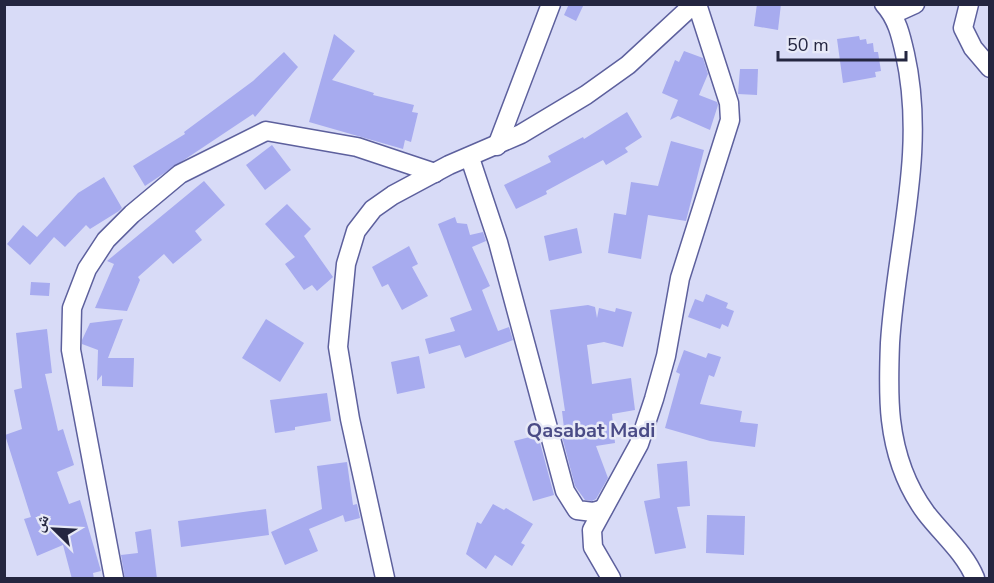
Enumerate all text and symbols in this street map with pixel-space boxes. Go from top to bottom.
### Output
scale bar [778,24,906,62]
text: 50 m [787,33,829,57]
district label: Qasabat Madi [527,417,655,444]
north arrow [24,499,84,559]
text: ش [28,511,55,536]

